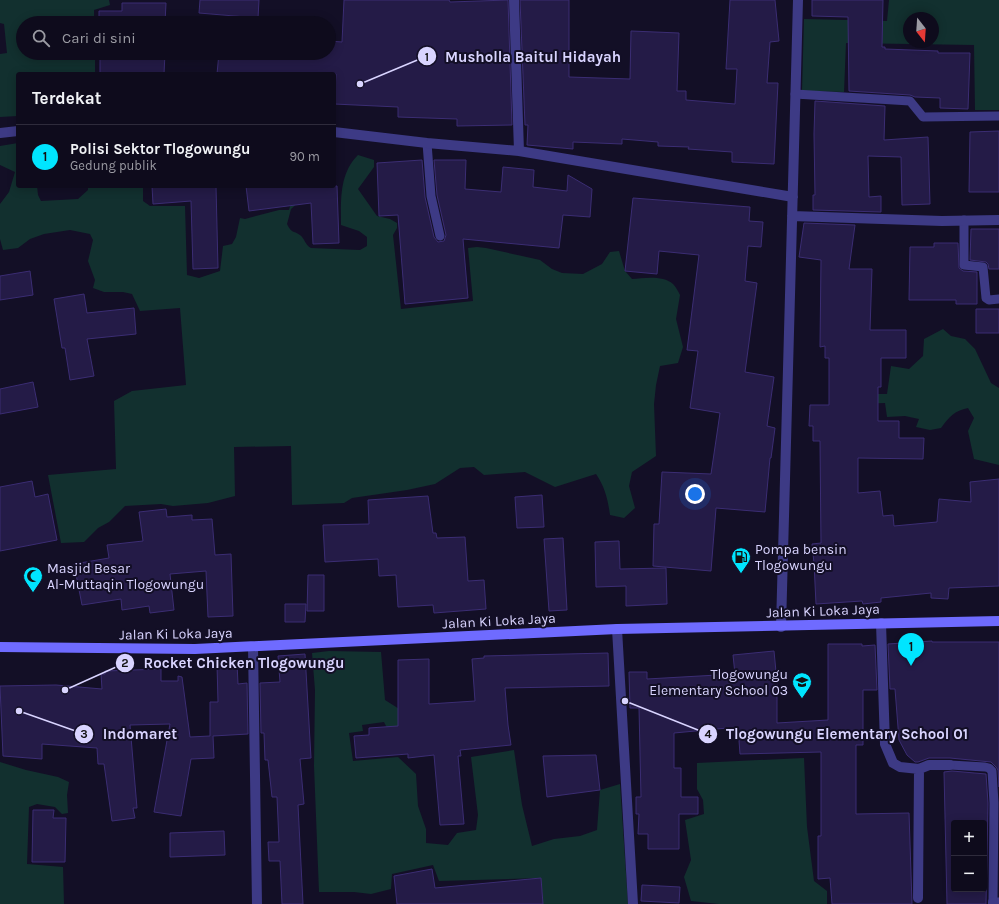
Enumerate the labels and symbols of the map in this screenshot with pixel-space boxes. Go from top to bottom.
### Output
north arrow [903,12,939,48]
callout: Musholla Baitul Hidayah [417,43,629,70]
text: Musholla Baitul Hidayah [445,48,621,66]
text: 1 [425,50,429,64]
your location [685,484,705,504]
place label: Pompa bensin Tlogowungu [755,541,847,574]
fuel station icon: Pompa bensin Tlogowungu [730,546,752,574]
place label: Masjid Besar Al-Muttaqin Tlogowungu [47,560,204,593]
mosque icon: Masjid Besar Al-Muttaqin Tlogowungu [22,565,44,593]
street label: Jalan Ki Loka Jaya [766,601,880,621]
street label: Jalan Ki Loka Jaya [442,610,556,632]
street label: Jalan Ki Loka Jaya [119,625,233,643]
pin: 1 [898,633,924,666]
callout: Rocket Chicken Tlogowungu [115,649,352,676]
text: Rocket Chicken Tlogowungu [144,654,344,672]
text: 2 [121,656,129,670]
place label: Tlogowungu Elementary School 03 [649,666,788,699]
school or university icon: Tlogowungu Elementary School 03 [791,671,813,699]
callout: Indomaret [74,720,185,747]
callout: Tlogowungu Elementary School 01 [698,721,976,748]
text: Indomaret [103,725,177,743]
text: Tlogowungu Elementary School 01 [726,725,968,743]
text: 3 [80,727,88,741]
text: 4 [704,727,712,741]

